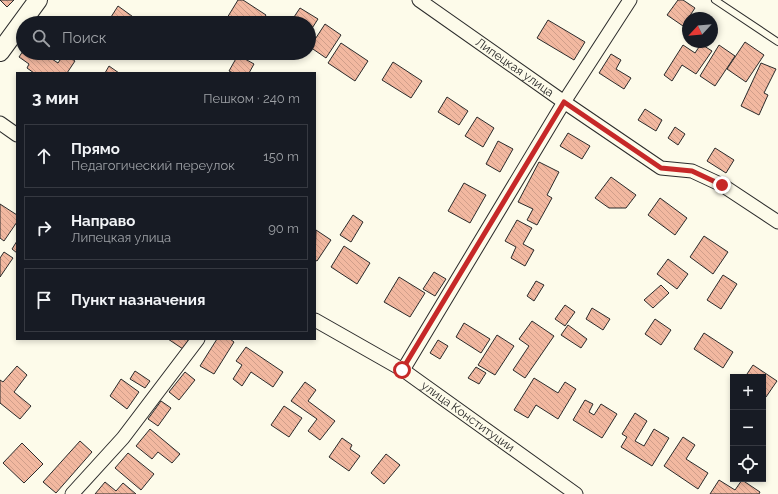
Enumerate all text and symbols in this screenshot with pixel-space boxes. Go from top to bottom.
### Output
north arrow [682,12,718,48]
search box [16,16,316,60]
icon: search [30,27,52,49]
text: Поиск [62,29,107,47]
street label: Липецкая улица [473,35,557,100]
text: 3 мин [32,88,79,108]
text: Пешком · 240 m [203,91,300,106]
text: Прямо [71,140,120,158]
icon: ahead [33,145,55,167]
text: 150 m [263,149,299,164]
text: Педагогический переулок [71,158,235,173]
route end [713,176,731,194]
text: Направо [71,212,135,230]
icon: right [33,217,55,239]
text: 90 m [268,221,299,236]
text: Липецкая улица [71,230,171,245]
icon: arrive [33,289,55,311]
text: Пункт назначения [71,291,205,309]
route start [393,361,411,379]
map controls [730,374,766,482]
button: + [730,374,766,410]
street label: улица Конституции [419,378,517,455]
button: − [730,410,766,446]
button: locate [730,446,766,482]

